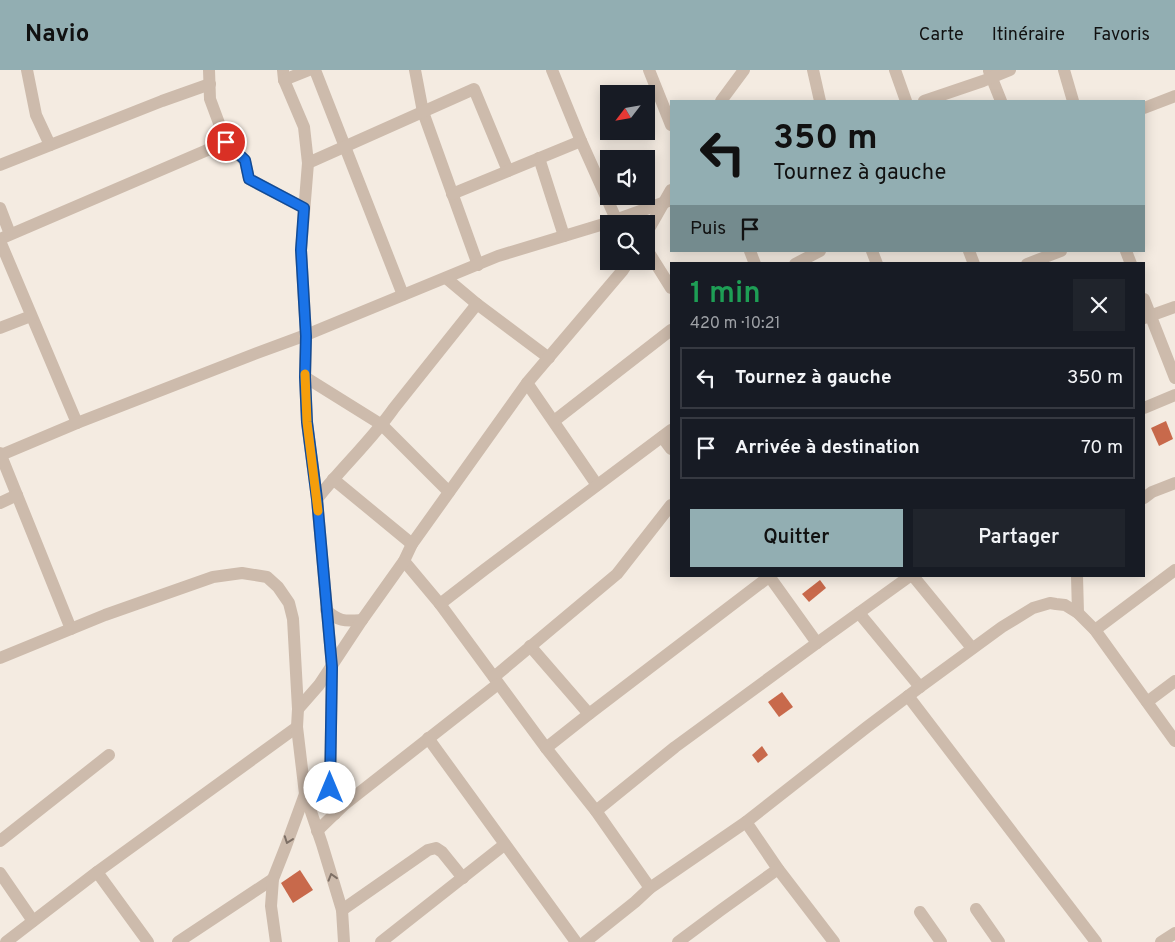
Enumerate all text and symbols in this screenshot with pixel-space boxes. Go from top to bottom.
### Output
text: Navio [25,20,89,50]
text: Carte [919,24,964,47]
text: Itinéraire [992,24,1065,47]
text: Favoris [1093,24,1150,47]
north arrow [600,85,655,140]
map controls [600,85,655,270]
text: 350 m [773,117,878,161]
icon: left [690,120,755,185]
pin [205,121,247,163]
icon: arrive [212,128,240,156]
button: sound [600,150,655,205]
text: Tournez à gauche [773,160,946,187]
button: search [600,215,655,270]
icon: arrive [736,215,764,243]
text: Puis [690,217,726,241]
text: 1 min [690,276,761,313]
button: close [1073,279,1125,331]
text: 420 m · 10:21 [690,314,780,334]
icon: left [692,364,720,392]
text: Tournez à gauche [735,366,892,390]
text: 350 m [1067,366,1123,390]
icon: arrive [692,434,720,462]
text: Arrivée à destination [735,436,920,460]
text: 70 m [1081,436,1123,460]
button: Quitter [690,509,903,567]
button: Partager [913,509,1125,567]
position arrow [303,761,355,813]
one-way arrow [284,835,294,844]
one-way arrow [328,874,338,882]

